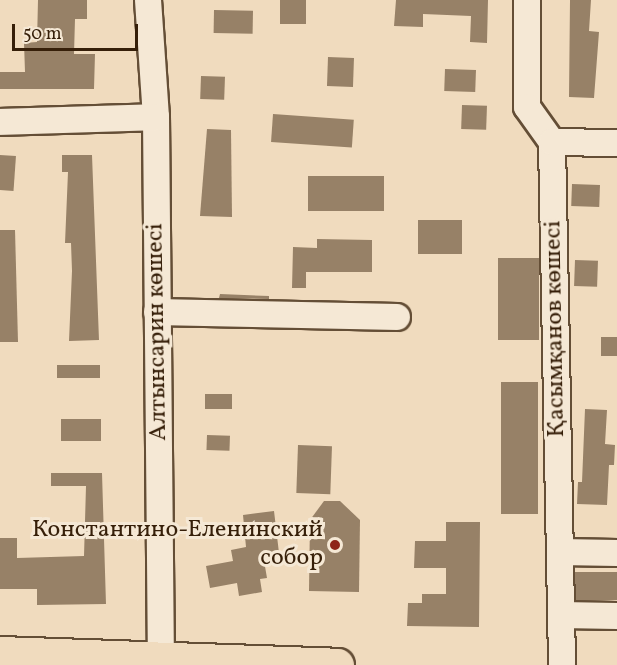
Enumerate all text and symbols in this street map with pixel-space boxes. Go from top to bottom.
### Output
scale bar [15,12,141,50]
text: 50 m [23,22,62,47]
street label: Қасымқанов көшесі [540,220,572,438]
street label: Алтынсарин көшесі [142,223,174,441]
place label: Константино-Еленинский собор [32,517,323,573]
marker: Константино-Еленинский собор [328,538,342,552]

